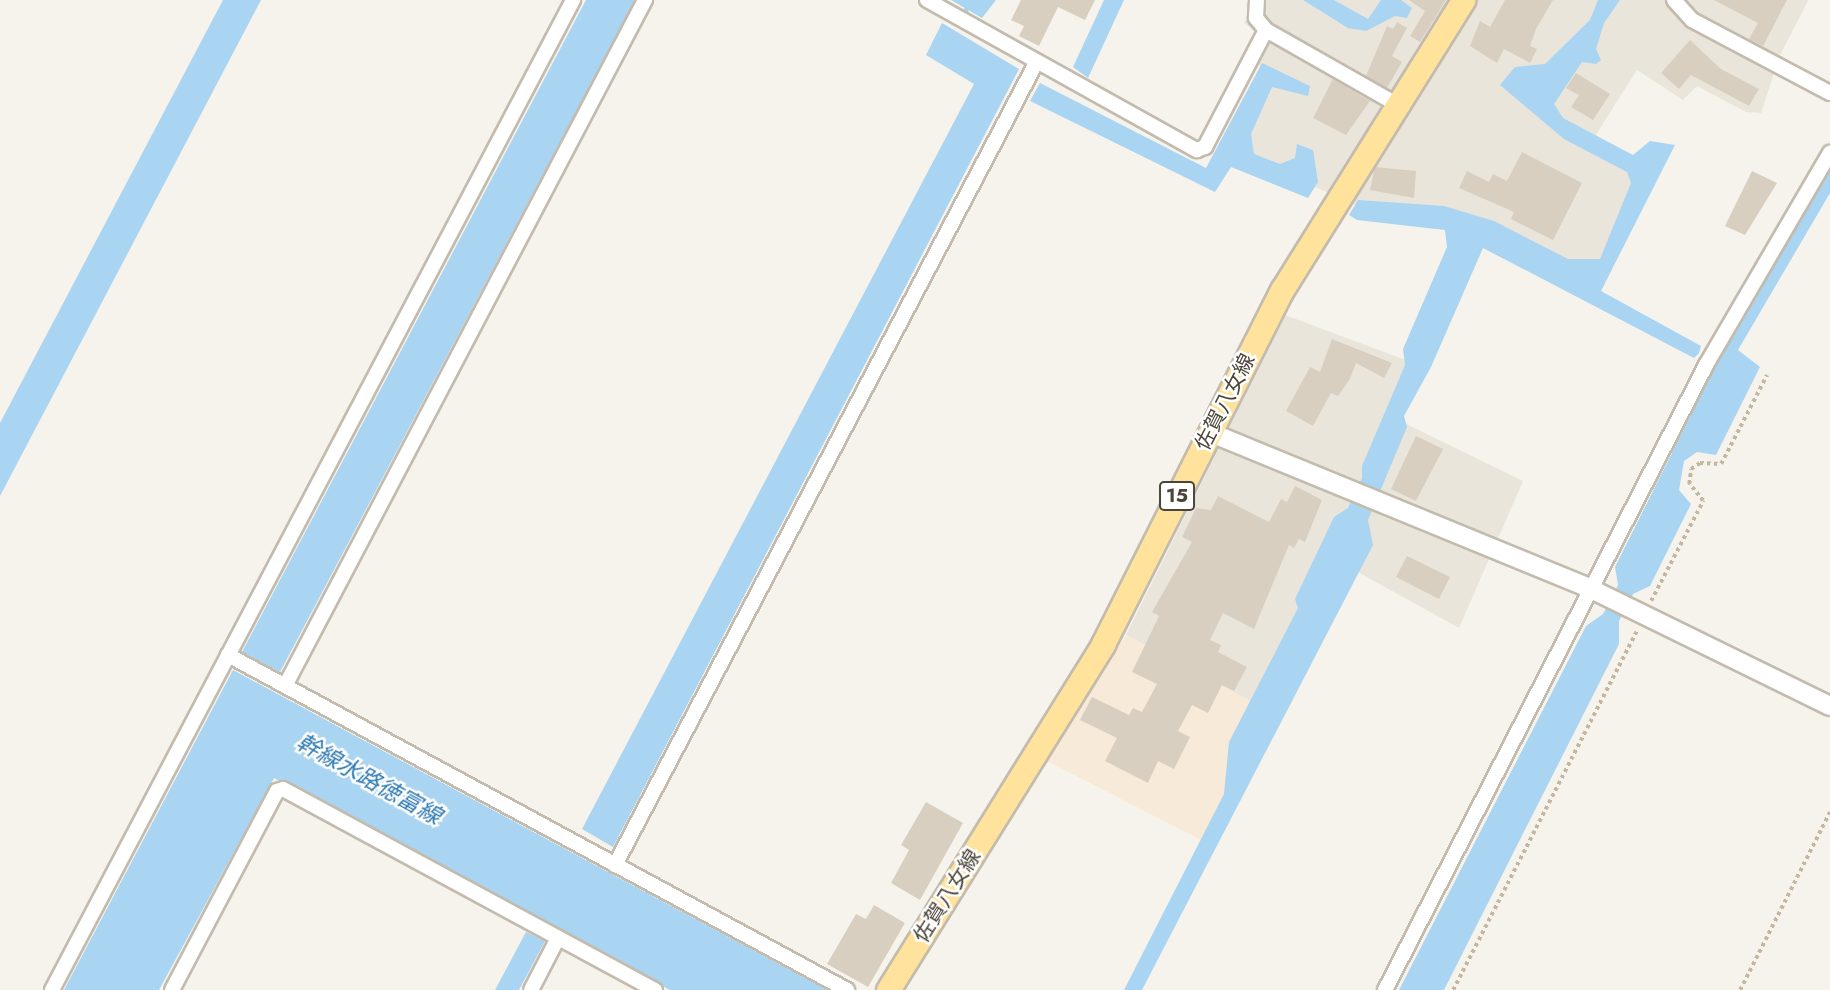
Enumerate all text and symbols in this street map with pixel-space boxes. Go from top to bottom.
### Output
street label: 佐賀八女線 [1190,350,1260,454]
road number: 15 [1158,481,1196,512]
water label: 幹線水路徳富線 [292,728,446,830]
street label: 佐賀八女線 [908,845,986,947]

